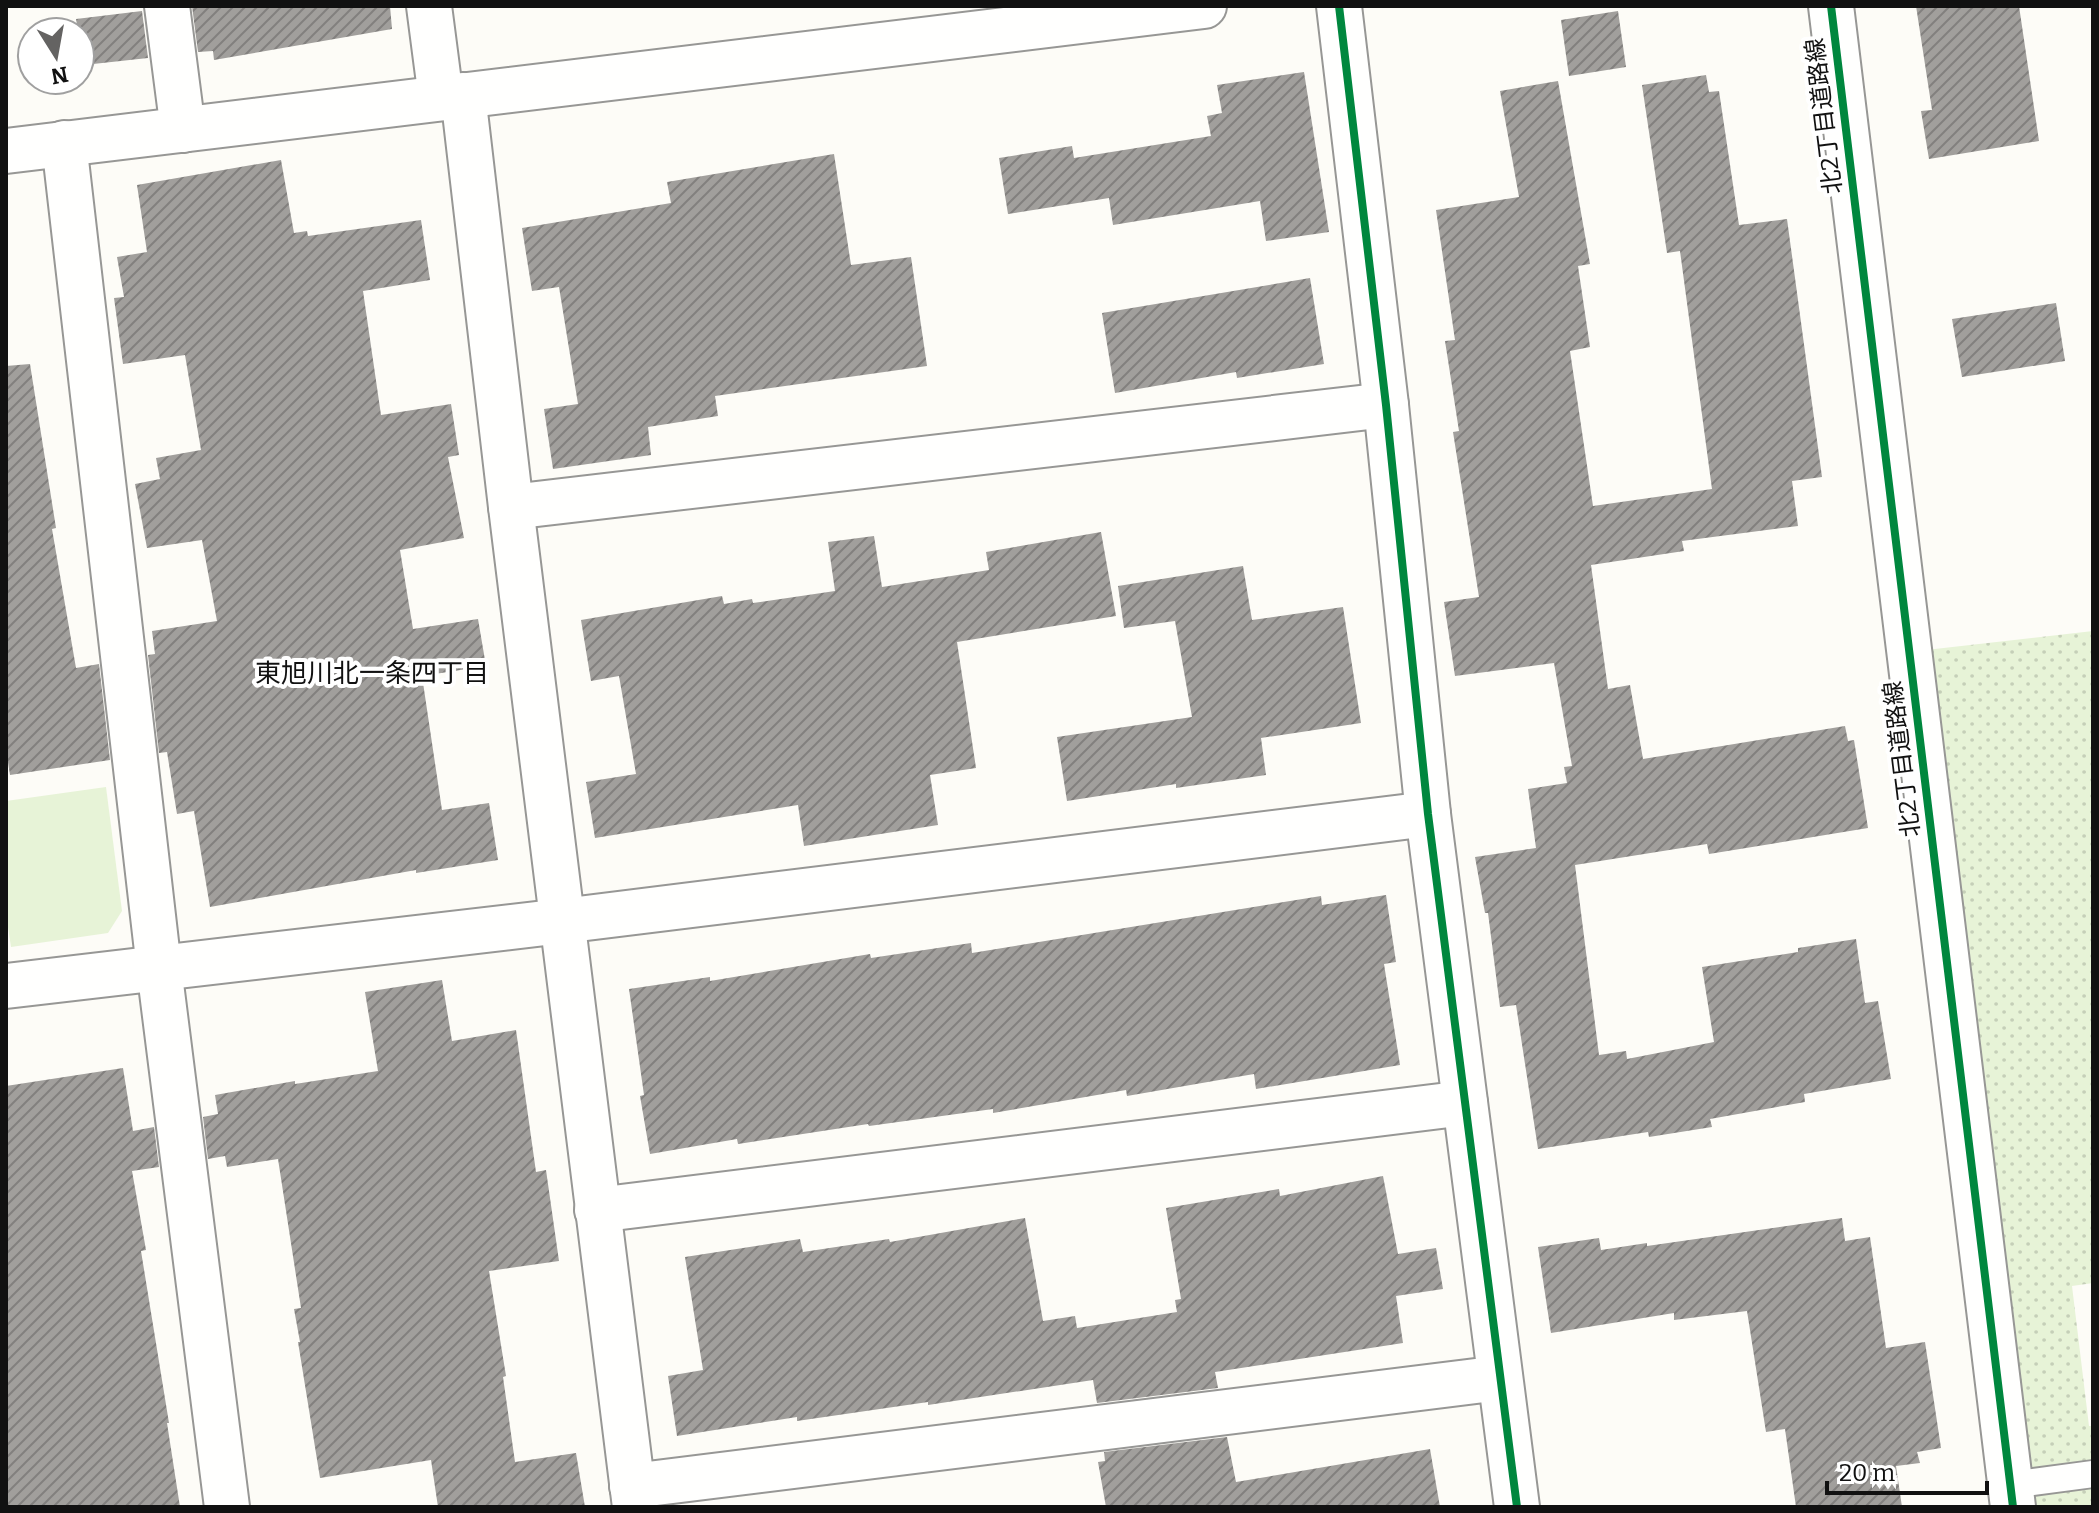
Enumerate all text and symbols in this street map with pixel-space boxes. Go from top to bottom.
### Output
north arrow [16,16,96,96]
street label: 北2丁目道路線 [1801,36,1847,196]
text: N [49,60,71,90]
district label: 東旭川北一条四丁目 [255,658,489,689]
street label: 北2丁目道路線 [1879,679,1925,839]
scale bar [1827,1445,1987,1495]
text: 20 m [1839,1459,1895,1487]

